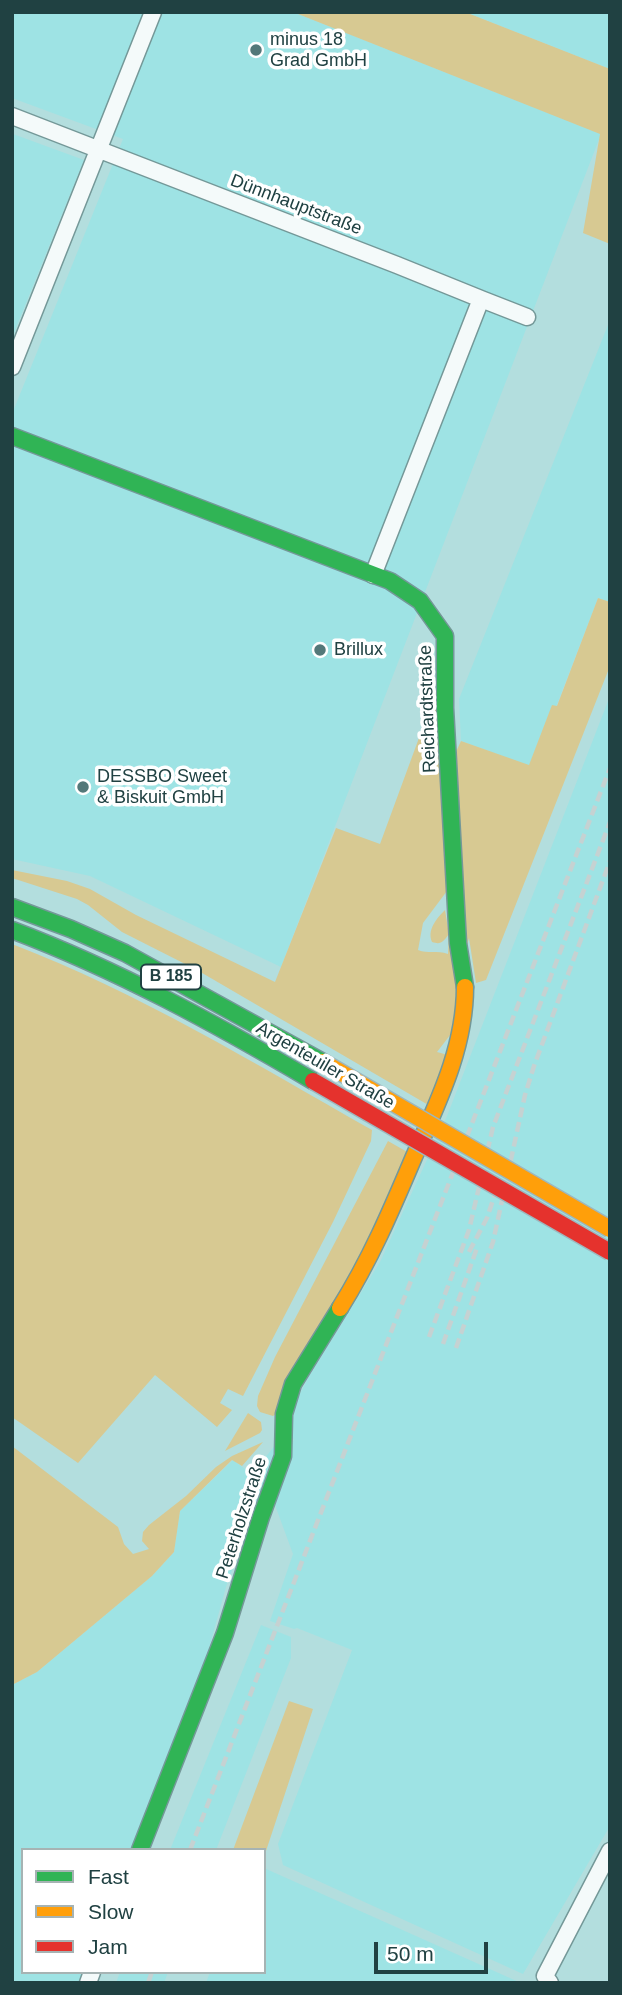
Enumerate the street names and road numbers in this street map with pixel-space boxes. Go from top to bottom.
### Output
street label: Dünnhauptstraße [227,170,365,240]
street label: Reichardtstraße [415,645,441,773]
road number: B 185 [141,965,201,990]
street label: Argenteuiler Straße [252,1018,398,1114]
street label: Peterholzstraße [212,1454,272,1582]

